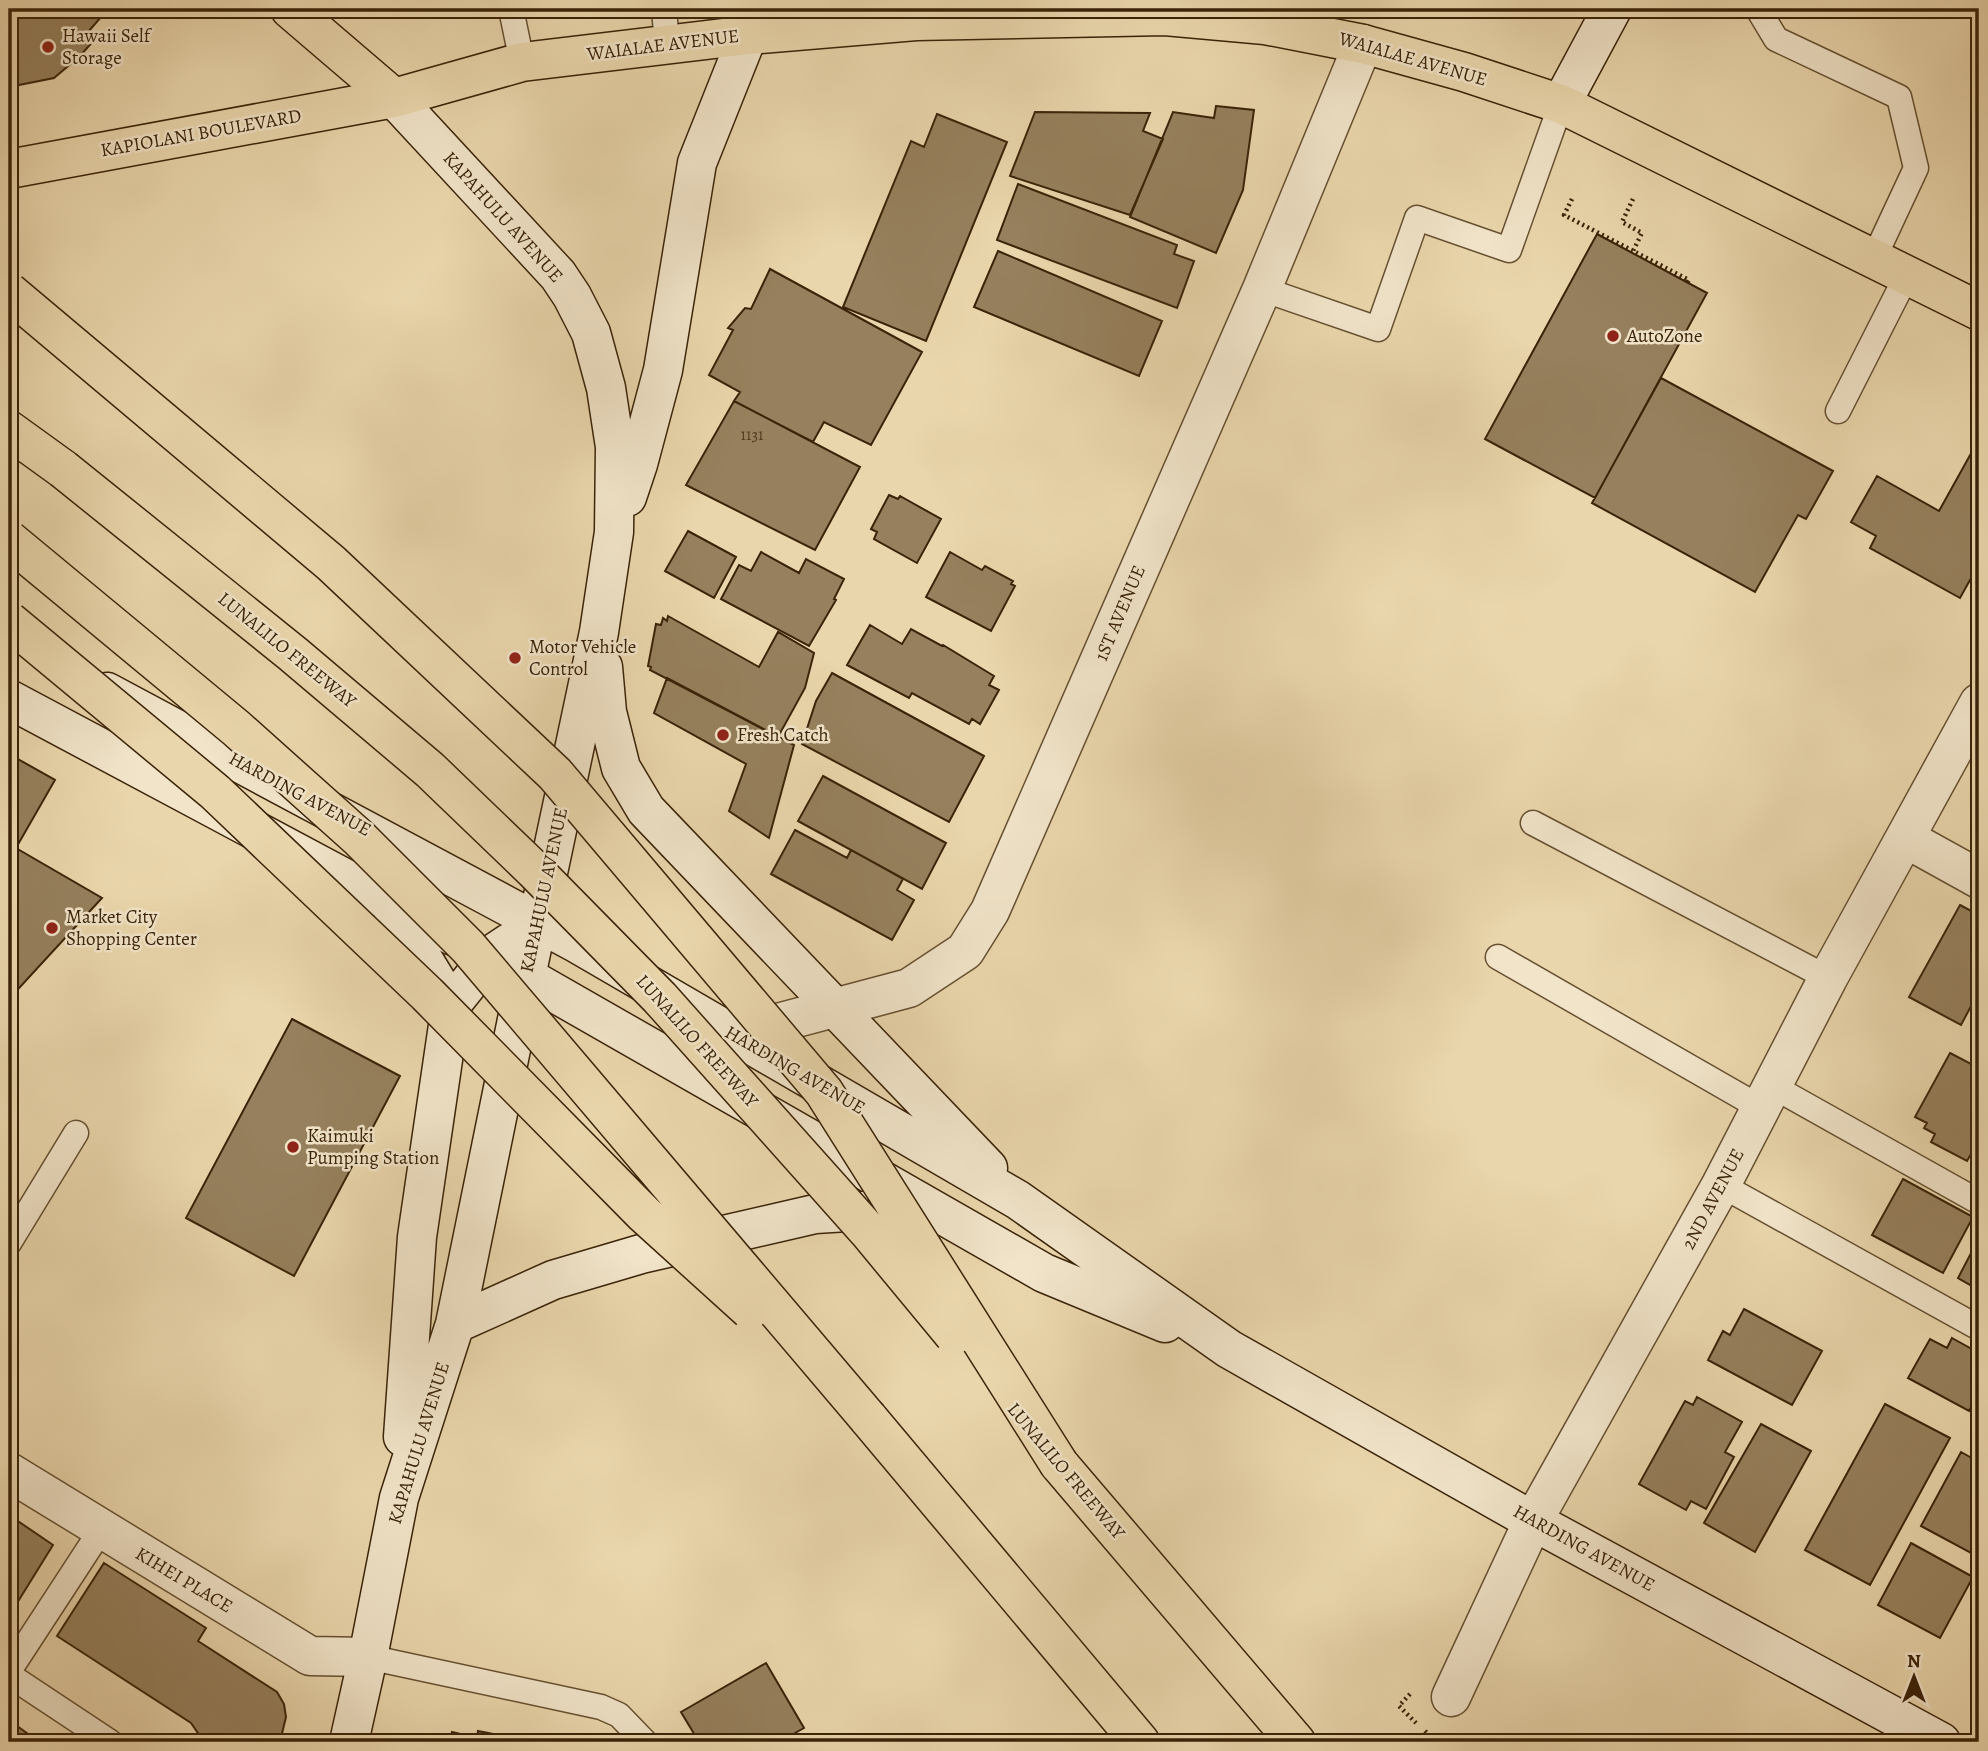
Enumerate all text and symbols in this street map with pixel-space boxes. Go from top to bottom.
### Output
place label: Hawaii Self Storage [62,23,153,71]
street label: WAIALAE AVENUE [585,23,740,67]
street label: WAIALAE AVENUE [1335,25,1490,93]
marker: Hawaii Self Storage [40,39,56,55]
street label: KAPIOLANI BOULEVARD [99,103,303,163]
street label: KAPAHULU AVENUE [437,146,569,288]
place label: AutoZone [1626,323,1703,349]
marker: AutoZone [1605,328,1621,344]
house number: 1131 [740,424,764,446]
street label: 1ST AVENUE [1088,561,1152,665]
street label: LUNALILO FREEWAY [212,586,362,714]
place label: Motor Vehicle Control [529,634,636,682]
marker: Motor Vehicle Control [507,650,523,666]
place label: Fresh Catch [737,722,829,748]
marker: Fresh Catch [715,727,731,743]
street label: HARDING AVENUE [224,745,376,843]
street label: KAPAHULU AVENUE [514,805,574,975]
place label: Market City Shopping Center [66,904,197,952]
marker: Market City Shopping Center [44,920,60,936]
street label: LUNALILO FREEWAY [630,969,764,1114]
street label: HARDING AVENUE [720,1019,870,1121]
place label: Kaimuki Pumping Station [307,1123,439,1171]
marker: Kaimuki Pumping Station [285,1139,301,1155]
street label: 2ND AVENUE [1676,1144,1750,1254]
street label: KAPAHULU AVENUE [382,1359,456,1527]
street label: LUNALILO FREEWAY [1001,1397,1131,1545]
street label: HARDING AVENUE [1509,1498,1659,1598]
street label: KIHEI PLACE [130,1541,238,1619]
north arrow [1880,1642,1950,1712]
text: N [1907,1648,1921,1674]

